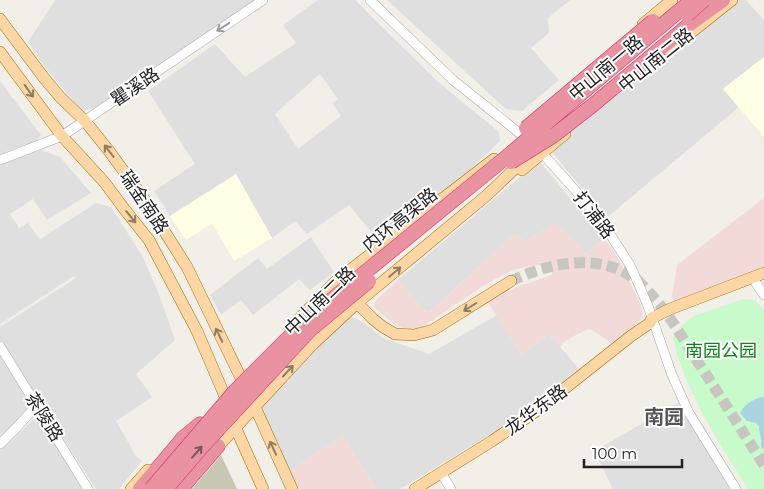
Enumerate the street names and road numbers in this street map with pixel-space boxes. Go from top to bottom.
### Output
street label: 中山南二路 [614,23,698,97]
street label: 中山南一路 [564,31,648,105]
street label: 瞿溪路 [106,63,164,111]
street label: 瑞金南路 [115,166,173,238]
street label: 内环高架路 [358,183,442,257]
street label: 打浦路 [569,187,619,243]
street label: 中山南二路 [280,262,360,340]
street label: 龙华东路 [500,380,572,440]
street label: 茶陵路 [20,388,68,446]

